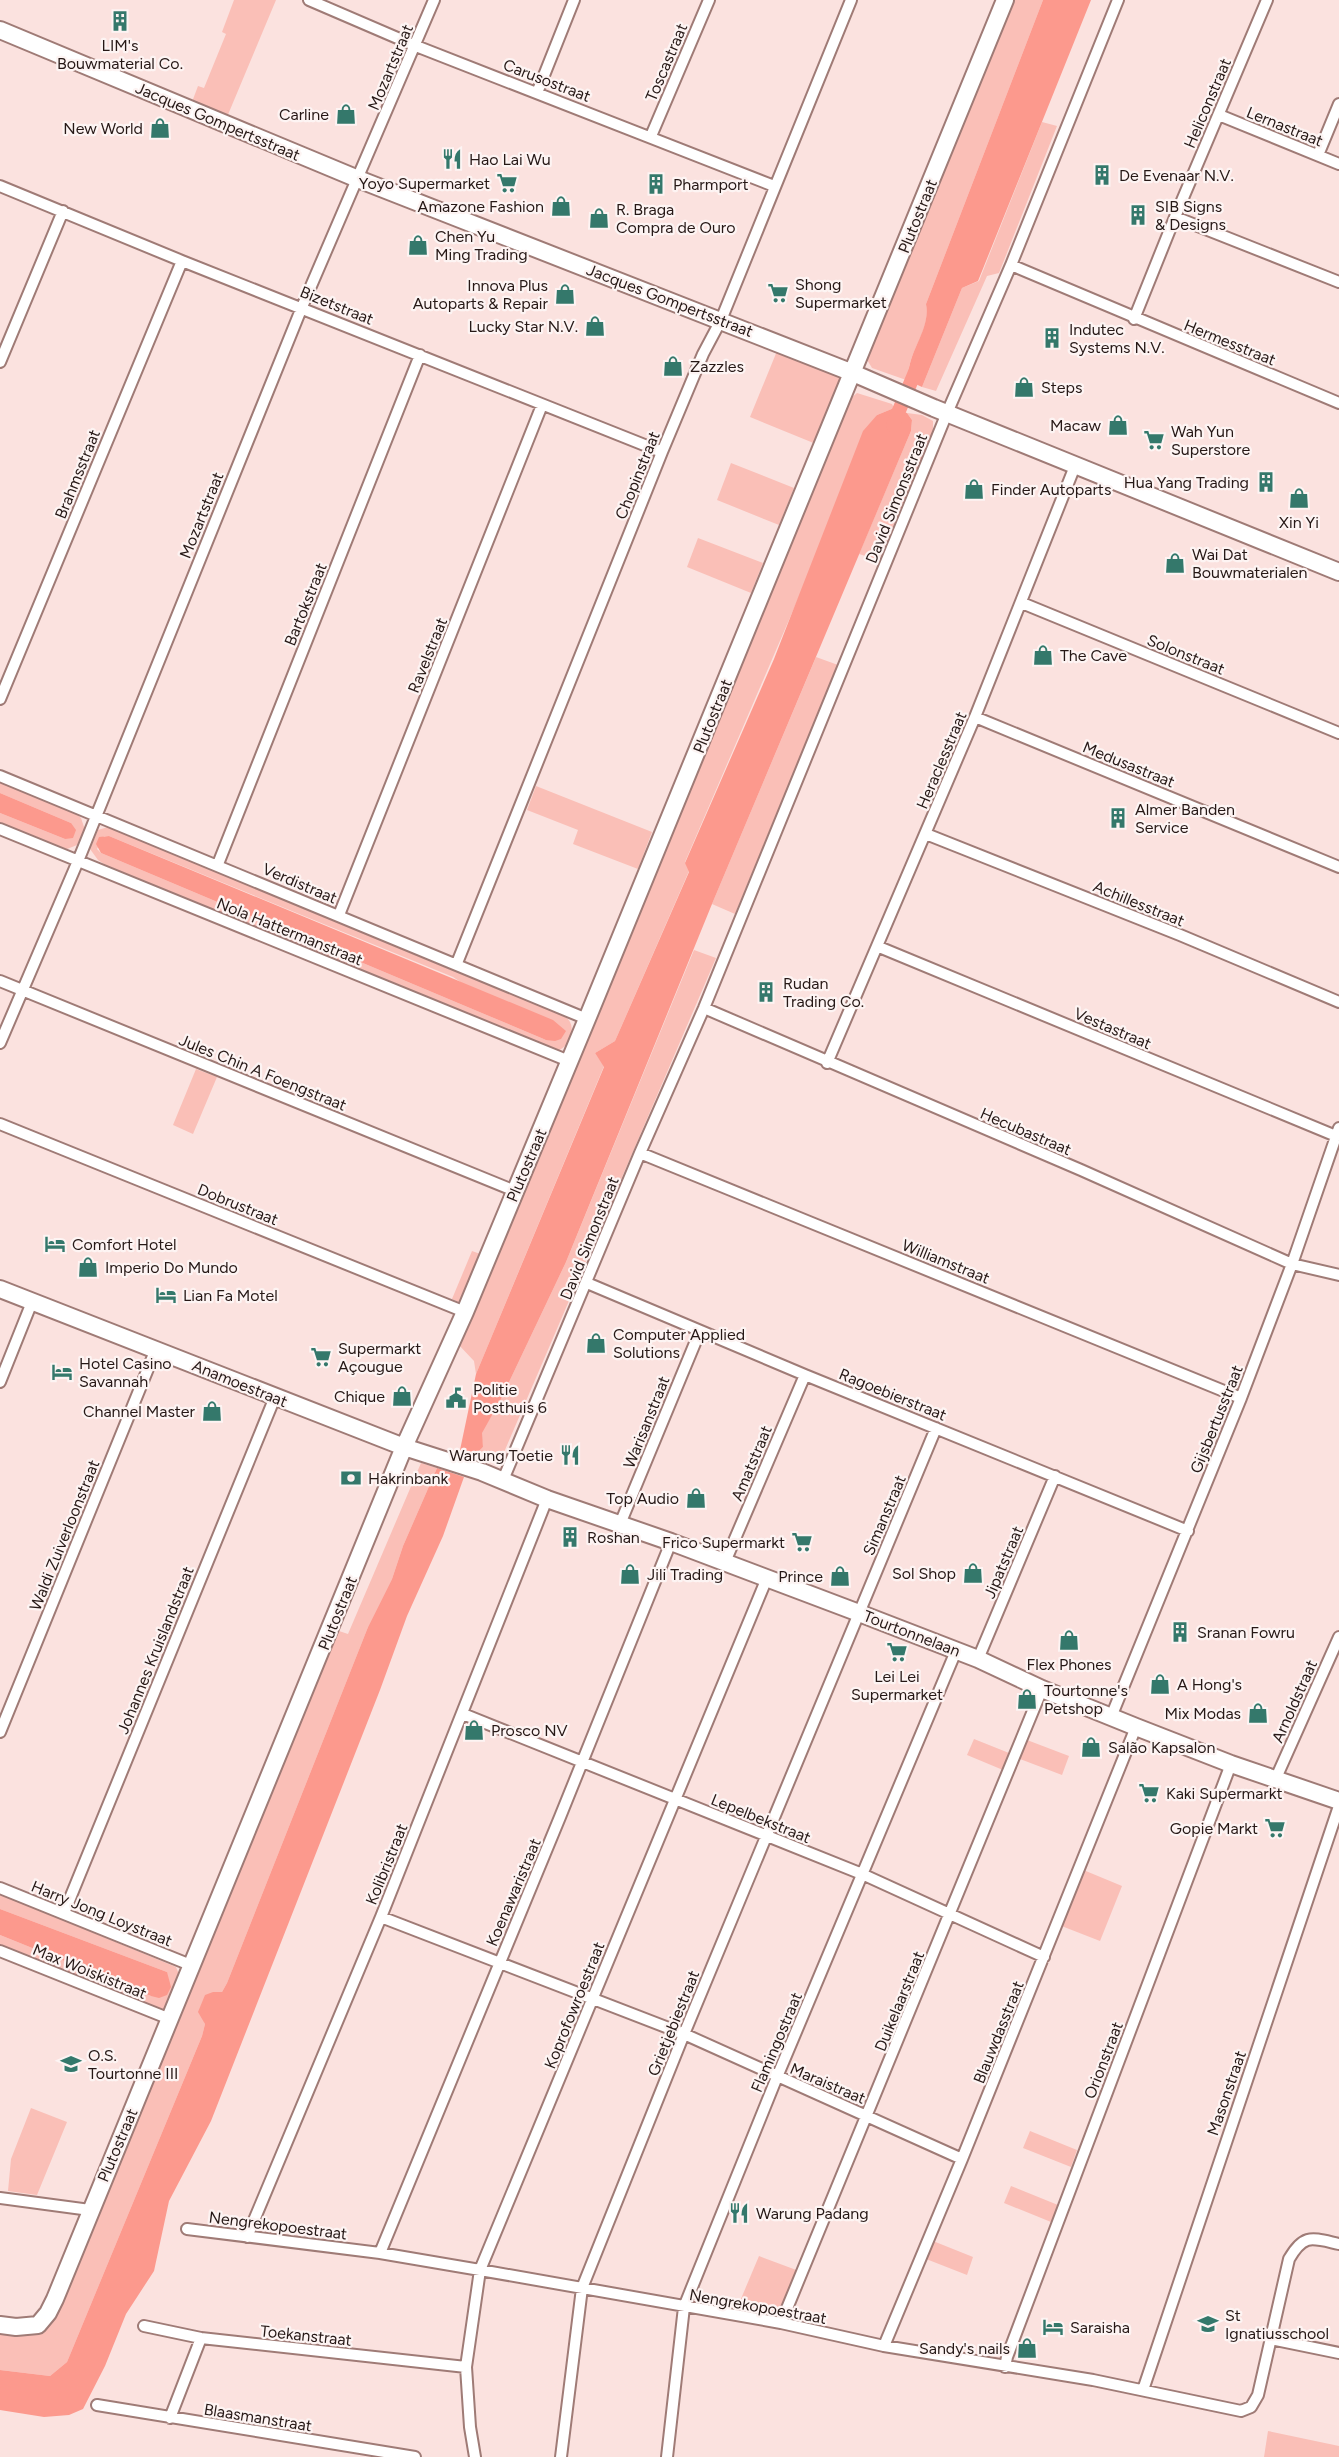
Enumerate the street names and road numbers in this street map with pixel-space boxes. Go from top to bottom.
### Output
street label: Toscastraat [642,20,691,104]
street label: Mozartstraat [364,21,417,113]
street label: Carusostraat [500,55,593,106]
street label: Heliconstraat [1180,55,1235,151]
street label: Jacques Gompertsstraat [133,78,303,165]
street label: Lernastraat [1244,103,1326,150]
street label: Plutostraat [894,176,941,256]
street label: Jacques Gompertsstraat [584,260,756,341]
street label: Bizetstraat [297,282,376,329]
street label: Hermesstraat [1181,315,1278,369]
street label: Brahmsstraat [51,427,104,522]
street label: Chopinstraat [611,428,664,522]
street label: David Simonsstraat [862,430,931,566]
street label: Mozartstraat [176,469,227,561]
street label: Bartokstraat [280,560,331,648]
street label: Ravelstraat [404,615,451,696]
street label: Solonstraat [1144,630,1227,679]
street label: Plutostraat [689,676,736,756]
street label: Heraclesstraat [912,709,971,812]
street label: Medusastraat [1080,737,1178,792]
street label: Verdistraat [260,859,340,908]
street label: Achillesstraat [1091,877,1187,930]
street label: Nola Hattermanstraat [214,893,366,969]
street label: Vestastraat [1071,1004,1154,1053]
street label: Jules Chin A Foengstraat [176,1030,349,1115]
street label: Hecubastraat [977,1104,1074,1159]
street label: Plutostraat [502,1125,550,1205]
street label: David Simonstraat [556,1174,623,1303]
street label: Dobrustraat [195,1180,281,1229]
street label: Williamstraat [899,1235,992,1288]
street label: Anamoestraat [190,1356,290,1411]
street label: Gijsbertusstraat [1186,1362,1247,1476]
street label: Ragoebierstraat [836,1364,949,1425]
street label: Warisanstraat [619,1373,674,1471]
street label: Amatstraat [727,1423,776,1504]
street label: Waldi Zuiverloonstraat [26,1457,103,1613]
street label: Simanstraat [859,1472,910,1558]
street label: Jipatstraat [980,1523,1027,1601]
street label: Johannes Kruislandstraat [113,1564,198,1737]
street label: Plutostraat [314,1573,361,1653]
street label: Tourtonnelaan [861,1606,963,1661]
street label: Arnoldstraat [1268,1657,1321,1746]
street label: Lepelbekstraat [708,1790,813,1847]
street label: Kolibristraat [362,1821,411,1908]
street label: Koenawaristraat [482,1835,545,1949]
street label: Harry Jong Loystraat [29,1877,175,1950]
street label: Koprofowroestraat [540,1939,609,2071]
street label: Max Woiskistraat [30,1940,150,2003]
street label: Duikelaarstraat [871,1948,928,2054]
street label: Grietjebiestraat [644,1968,703,2079]
street label: Blauwdasstraat [969,1978,1028,2086]
street label: Flamingostraat [747,1989,806,2095]
street label: Orionstraat [1080,2019,1127,2101]
street label: Masonstraat [1203,2048,1250,2138]
street label: Maraistraat [787,2059,868,2108]
street label: Plutostraat [93,2105,141,2185]
street label: Nengrekopoestraat [208,2208,348,2243]
street label: Nengrekopoestraat [688,2285,828,2328]
street label: Toekanstraat [259,2321,353,2350]
street label: Blaasmanstraat [203,2400,313,2435]

